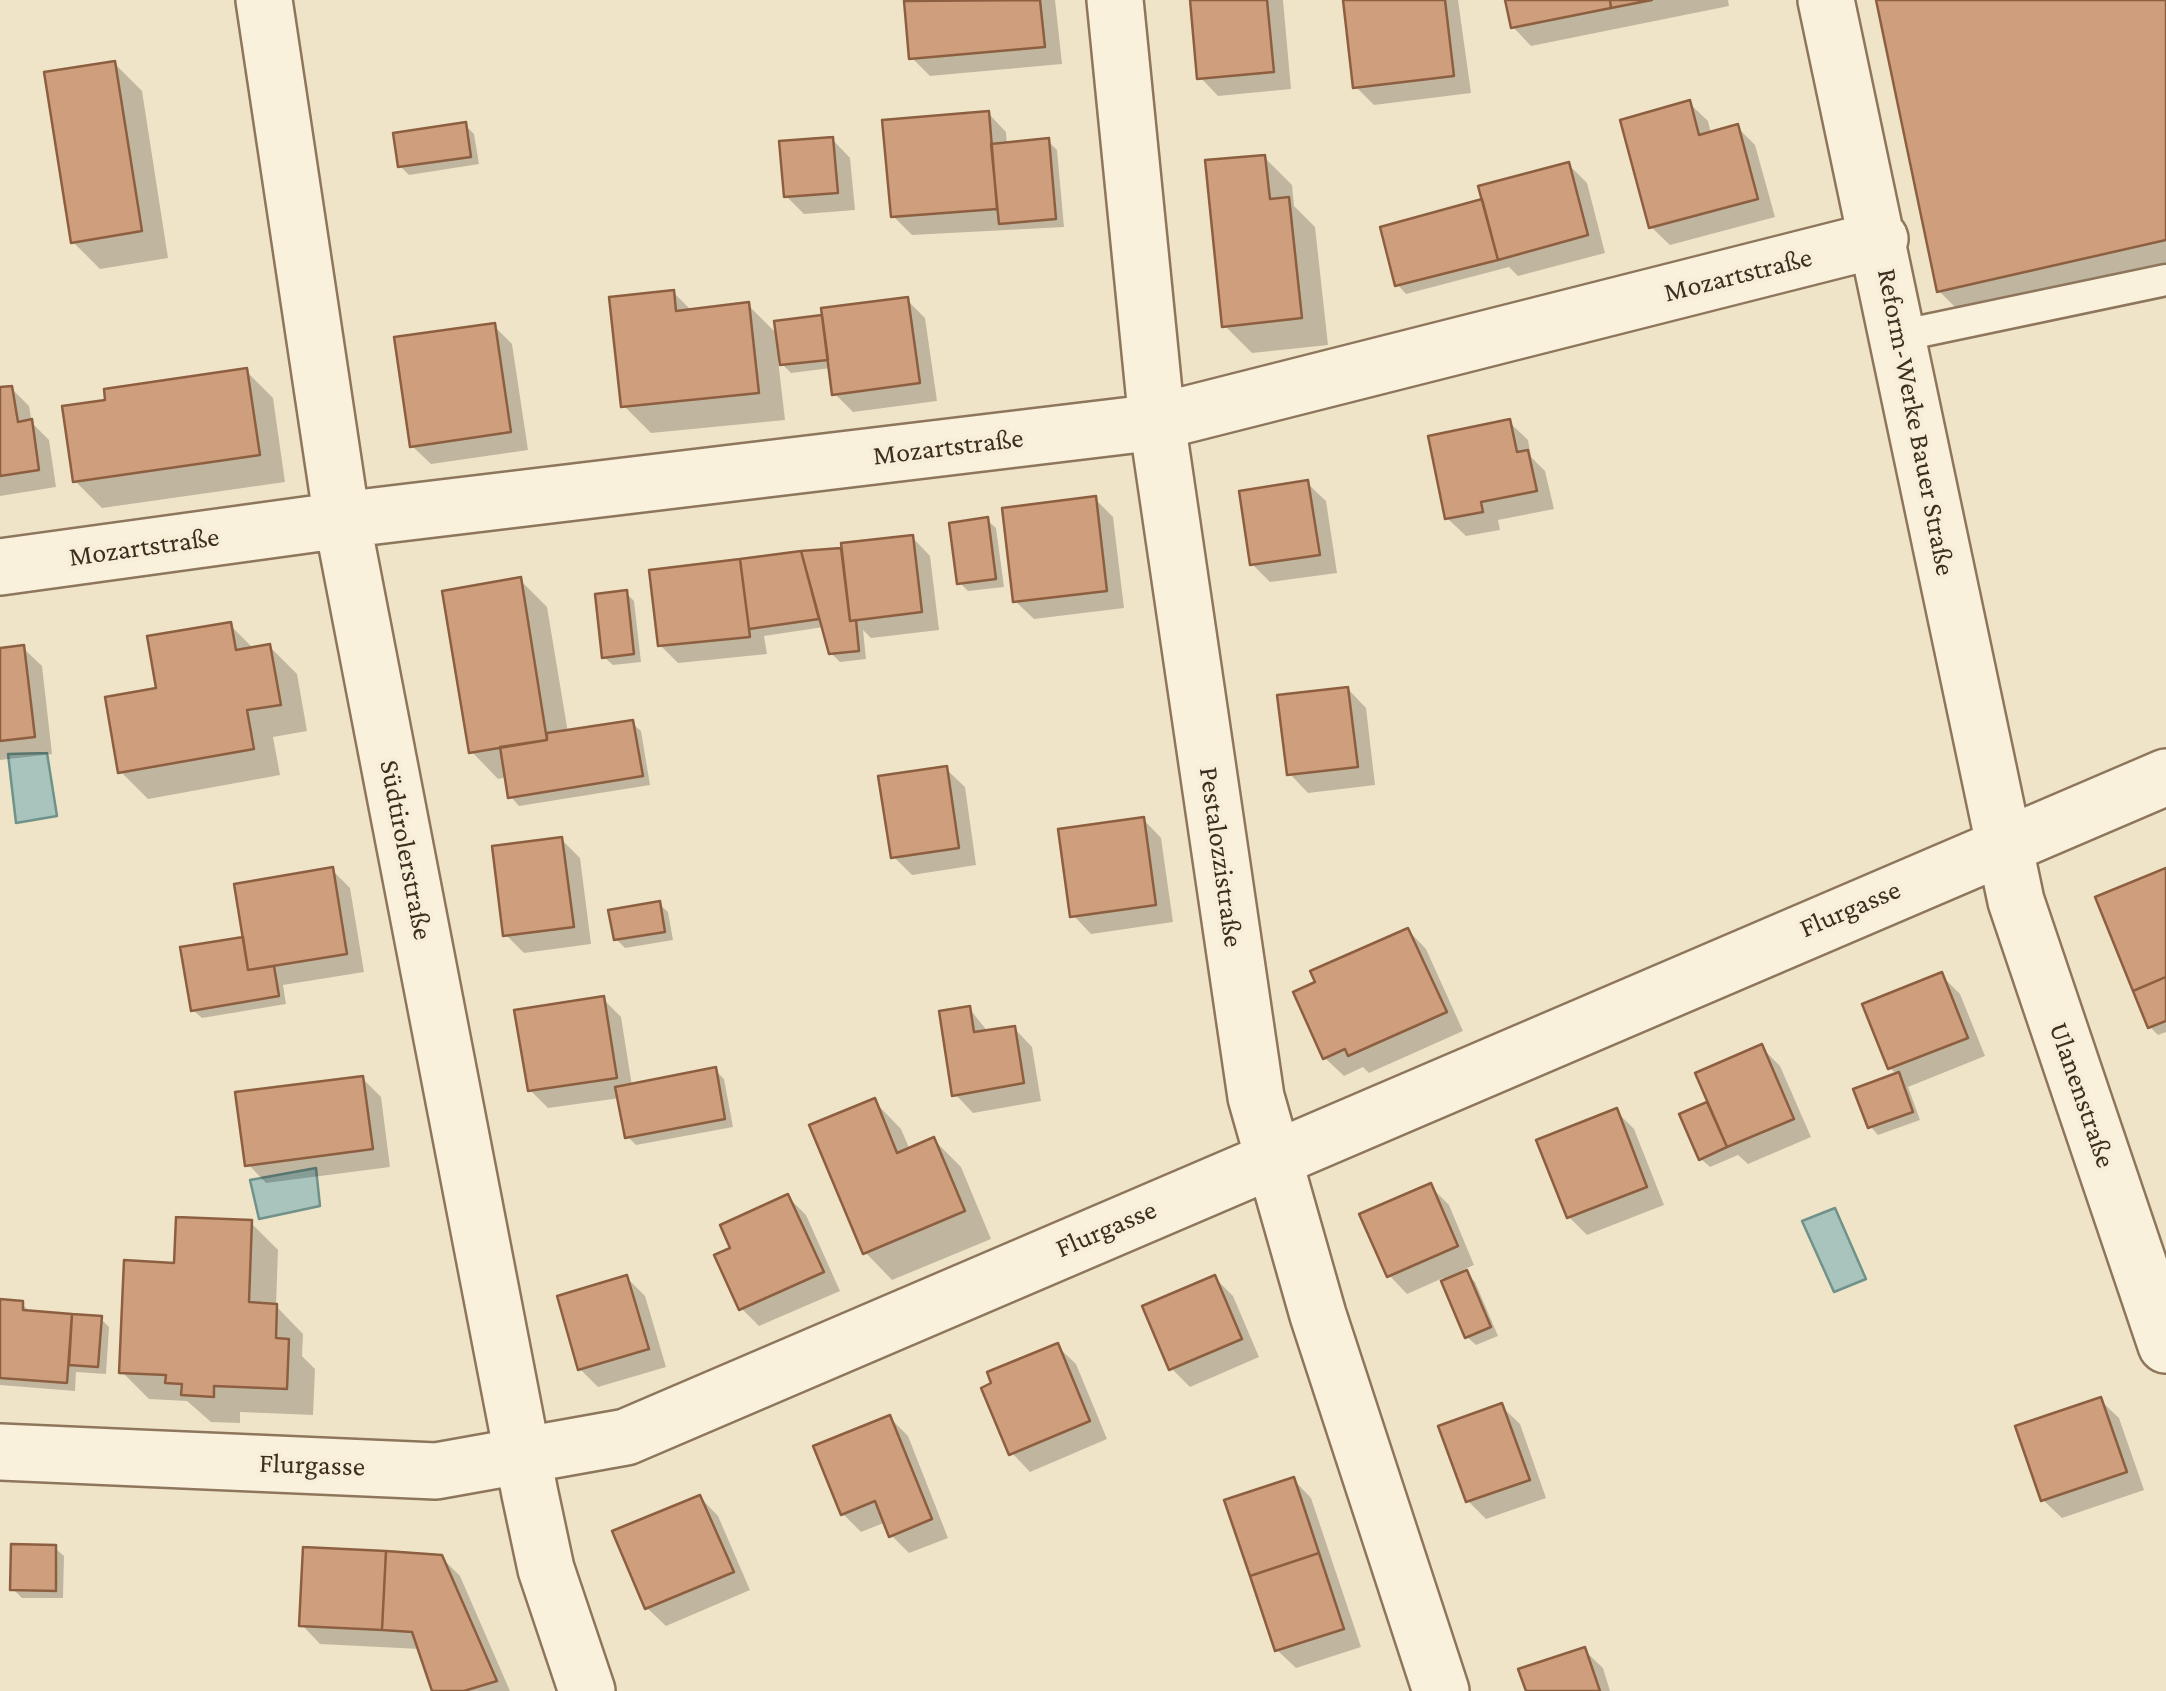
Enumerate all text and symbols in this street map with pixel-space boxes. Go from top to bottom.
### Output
street label: Mozartstraße [1660,240,1816,310]
street label: Reform-Werke Bauer Straße [1870,266,1962,578]
street label: Mozartstraße [871,421,1025,473]
street label: Mozartstraße [67,520,221,574]
street label: Südtirolerstraße [372,757,440,943]
street label: Pestalozzistraße [1192,765,1250,949]
street label: Flurgasse [1795,873,1905,945]
street label: Ulanenstraße [2041,1018,2123,1172]
street label: Flurgasse [1051,1193,1161,1265]
street label: Flurgasse [258,1446,366,1484]

